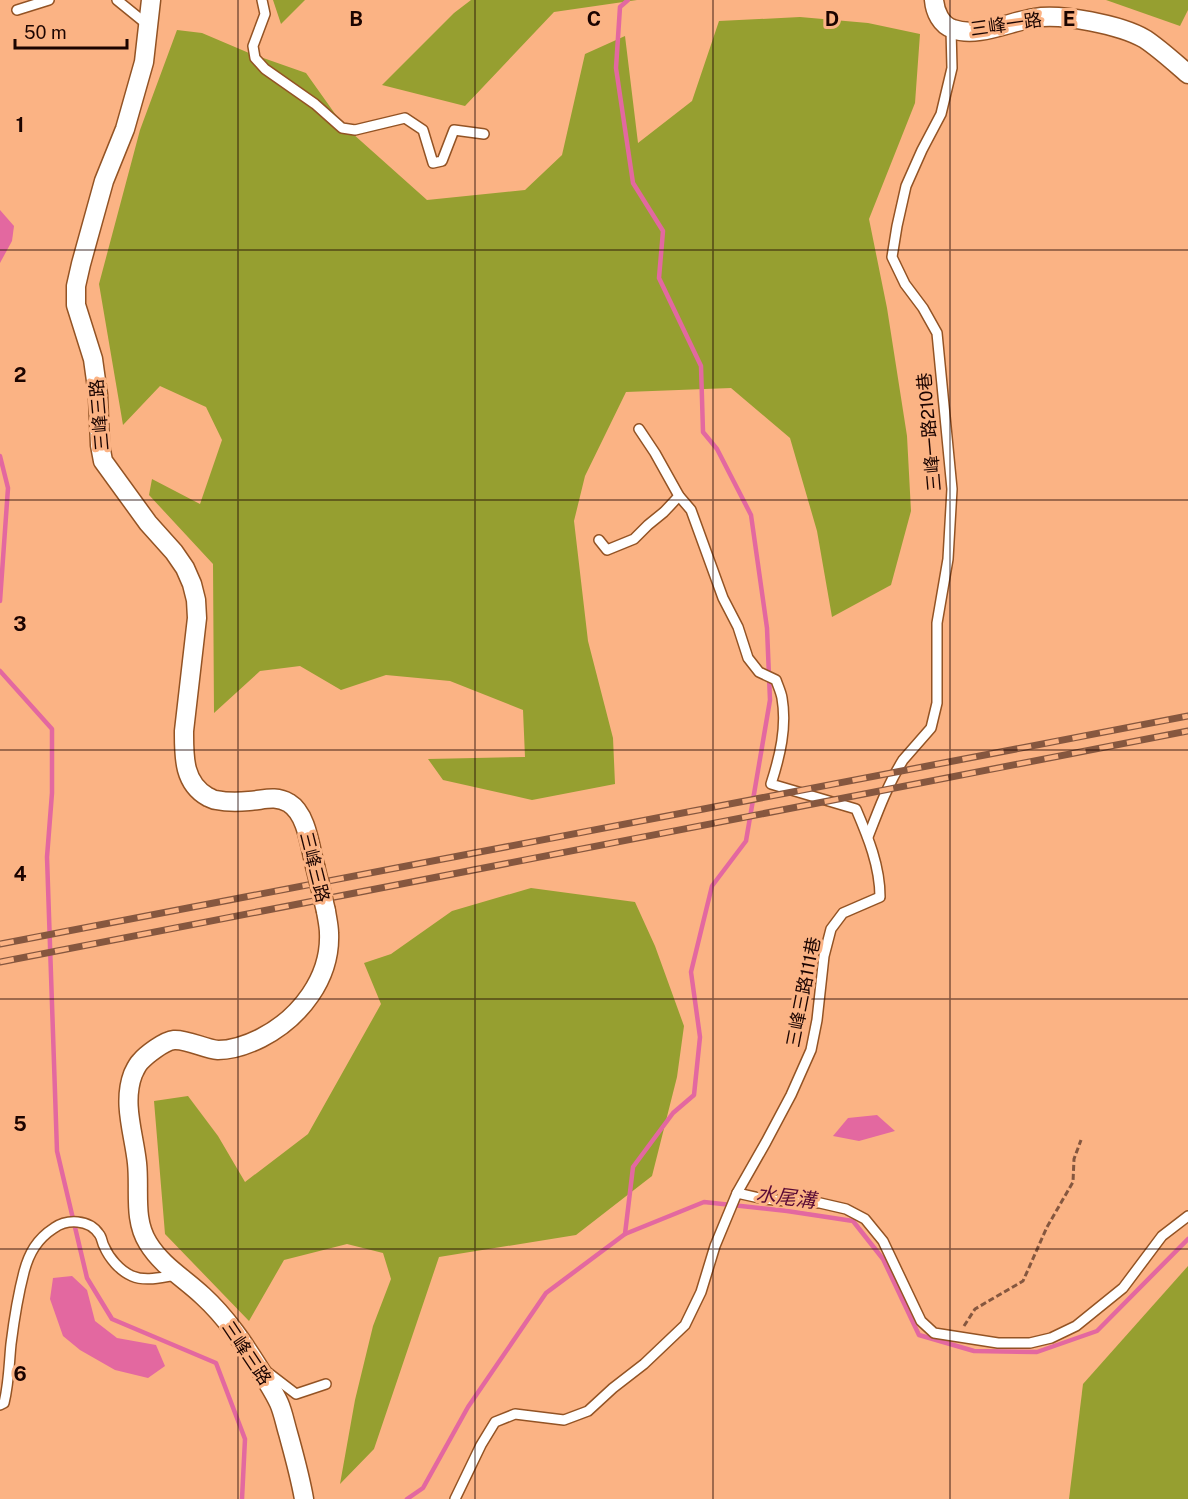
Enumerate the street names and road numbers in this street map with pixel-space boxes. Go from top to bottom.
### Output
street label: 三峰一路 [969,9,1043,39]
street label: 三峰一路210巷 [913,372,945,492]
street label: 三峰三路 [85,378,113,452]
street label: 三峰三路 [296,830,334,904]
street label: 三峰三路111巷 [782,935,824,1049]
street label: 三峰三路 [218,1317,276,1389]

